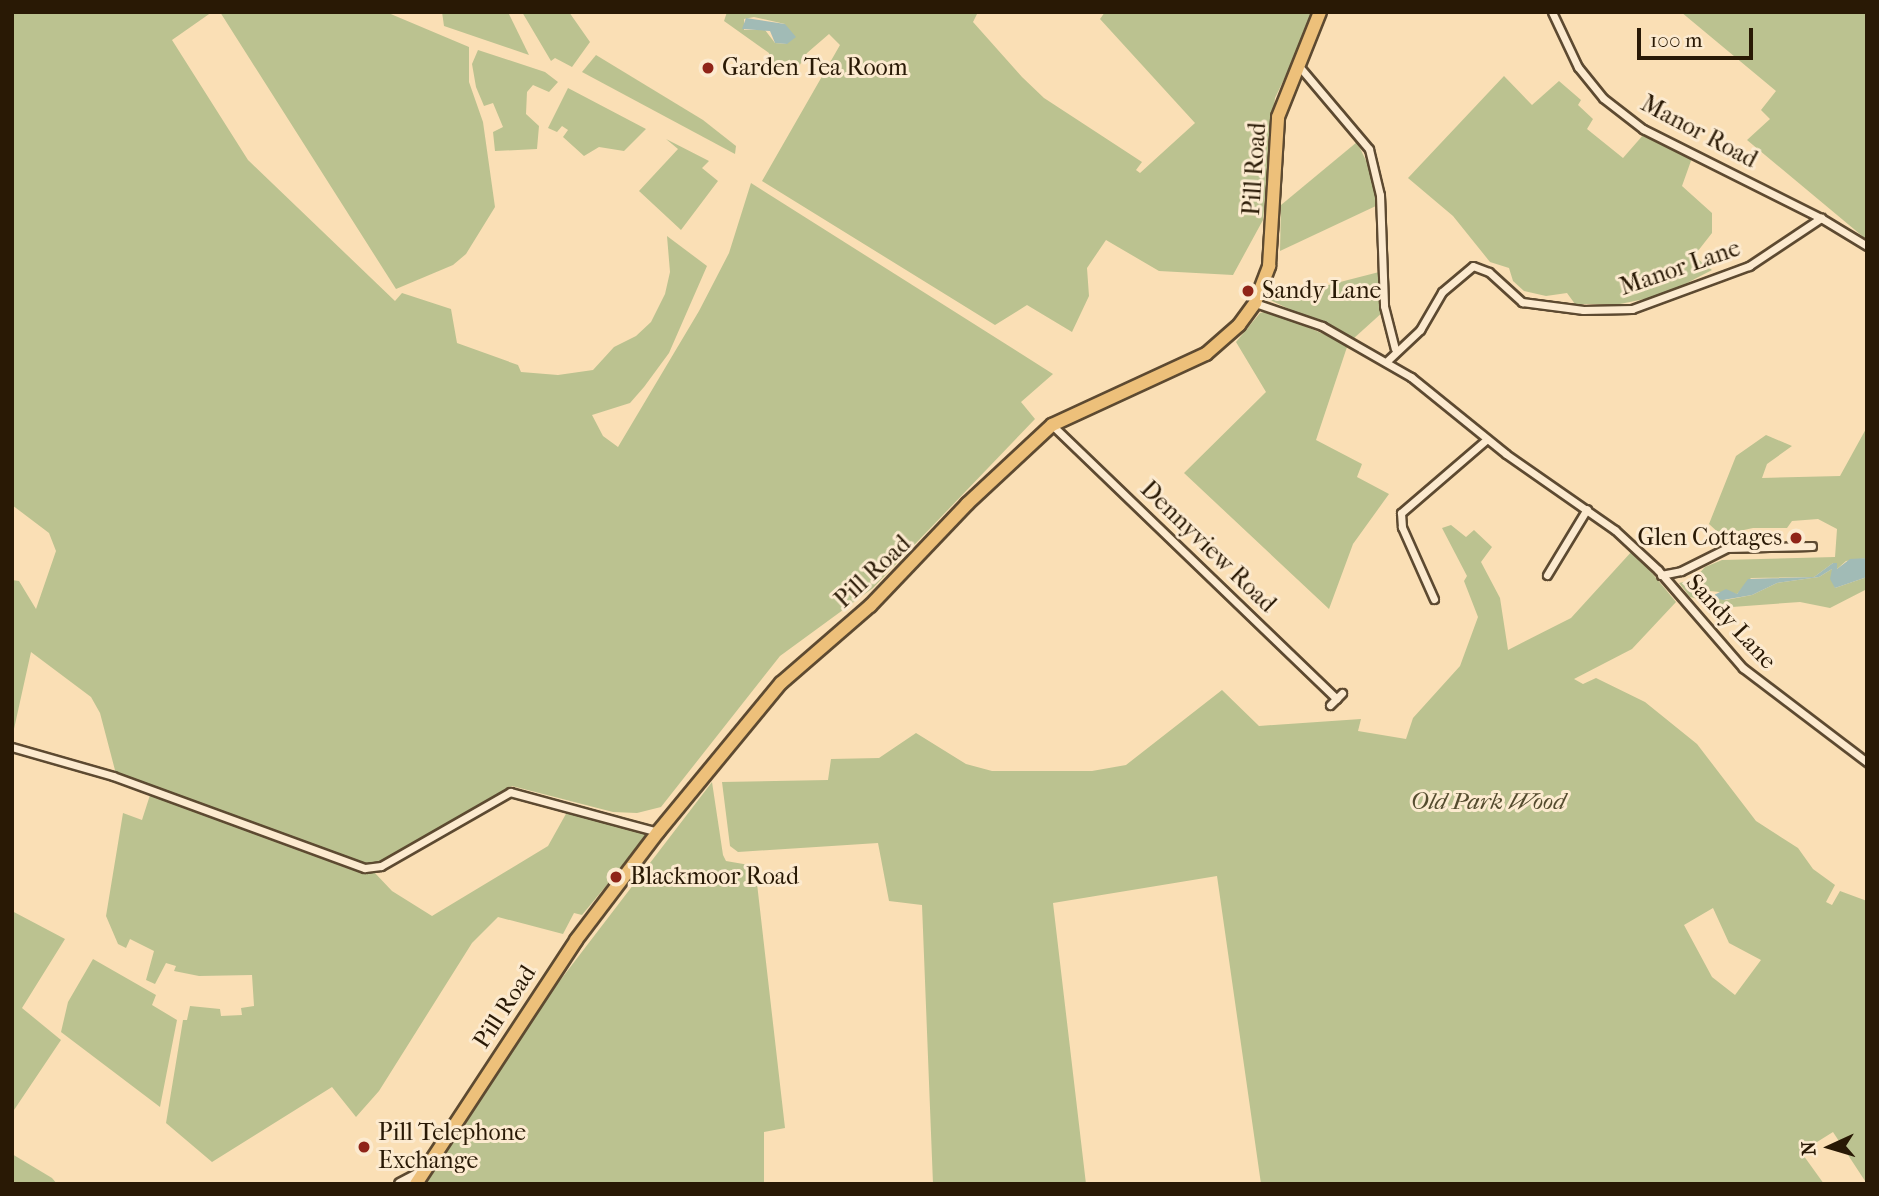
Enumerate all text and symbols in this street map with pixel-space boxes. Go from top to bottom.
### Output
scale bar [1641,14,1756,58]
text: 100 m [1650,28,1703,52]
place label: Garden Tea Room [722,54,908,82]
marker: Garden Tea Room [700,60,716,76]
street label: Manor Road [1636,89,1762,175]
street label: Pill Road [1237,121,1273,217]
street label: Manor Lane [1616,234,1744,302]
place label: Sandy Lane [1262,277,1381,305]
marker: Sandy Lane [1240,283,1256,299]
street label: Dennyview Road [1134,475,1282,619]
place label: Glen Cottages [1638,524,1782,552]
street label: Pill Road [829,530,917,614]
marker: Glen Cottages [1788,530,1804,546]
street label: Sandy Lane [1680,569,1782,675]
park label: Old Park Wood [1411,788,1565,816]
place label: Blackmoor Road [630,863,799,891]
marker: Blackmoor Road [608,869,624,885]
street label: Pill Road [467,960,543,1054]
north arrow [1795,1112,1865,1182]
place label: Pill Telephone Exchange [378,1119,526,1175]
marker: Pill Telephone Exchange [356,1139,372,1155]
text: N [1798,1141,1821,1156]

